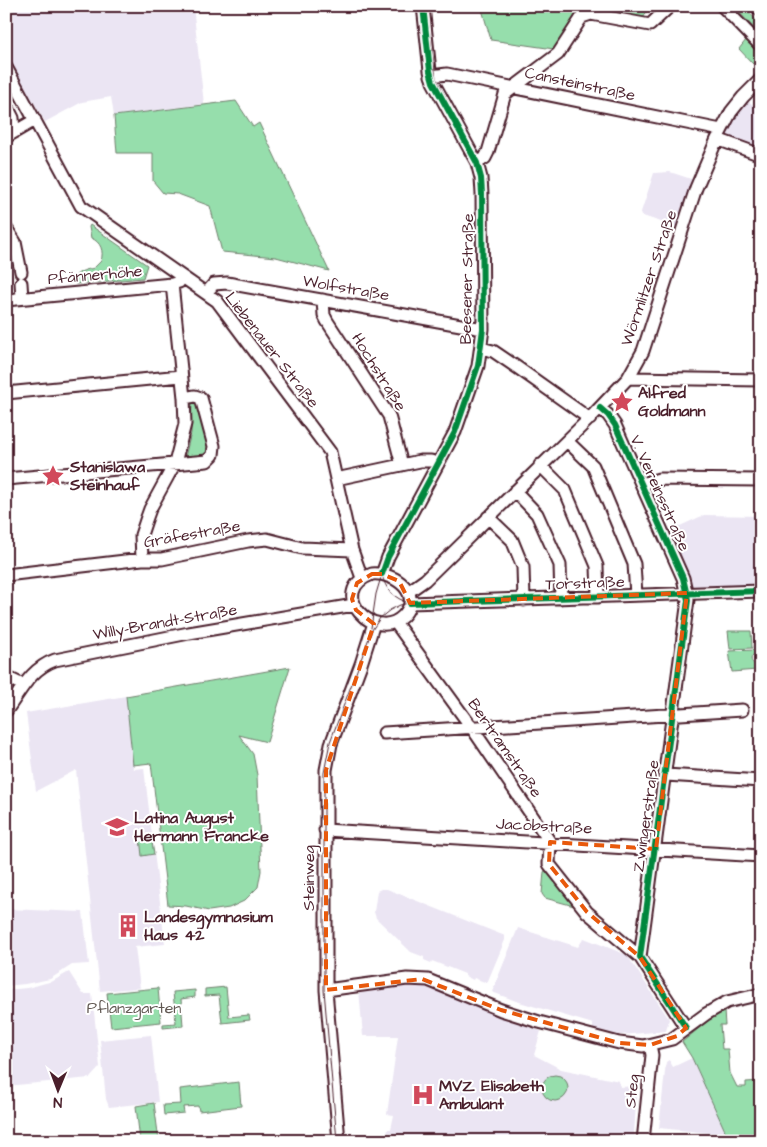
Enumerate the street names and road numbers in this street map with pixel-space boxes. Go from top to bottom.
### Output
street label: Cansteinstraße [523,62,638,107]
street label: Wörmlitzer Straße [615,207,683,349]
street label: Beesener Straße [455,213,479,345]
street label: Pfännerhöhe [47,260,144,290]
street label: Wolfstraße [301,270,391,306]
street label: Liebenauer Straße [220,287,325,413]
street label: Hochstraße [346,329,412,416]
street label: V. Vereinsstraße [625,432,696,555]
street label: Gräfestraße [142,515,242,553]
street label: Torstraße [545,571,625,595]
street label: Willy-Brandt-Straße [91,598,239,646]
street label: Bertramstraße [463,694,548,802]
street label: Zwingerstraße [627,758,666,874]
street label: Jacobstraße [495,812,593,840]
street label: Steinweg [298,845,321,911]
street label: Steg [619,1073,646,1109]

